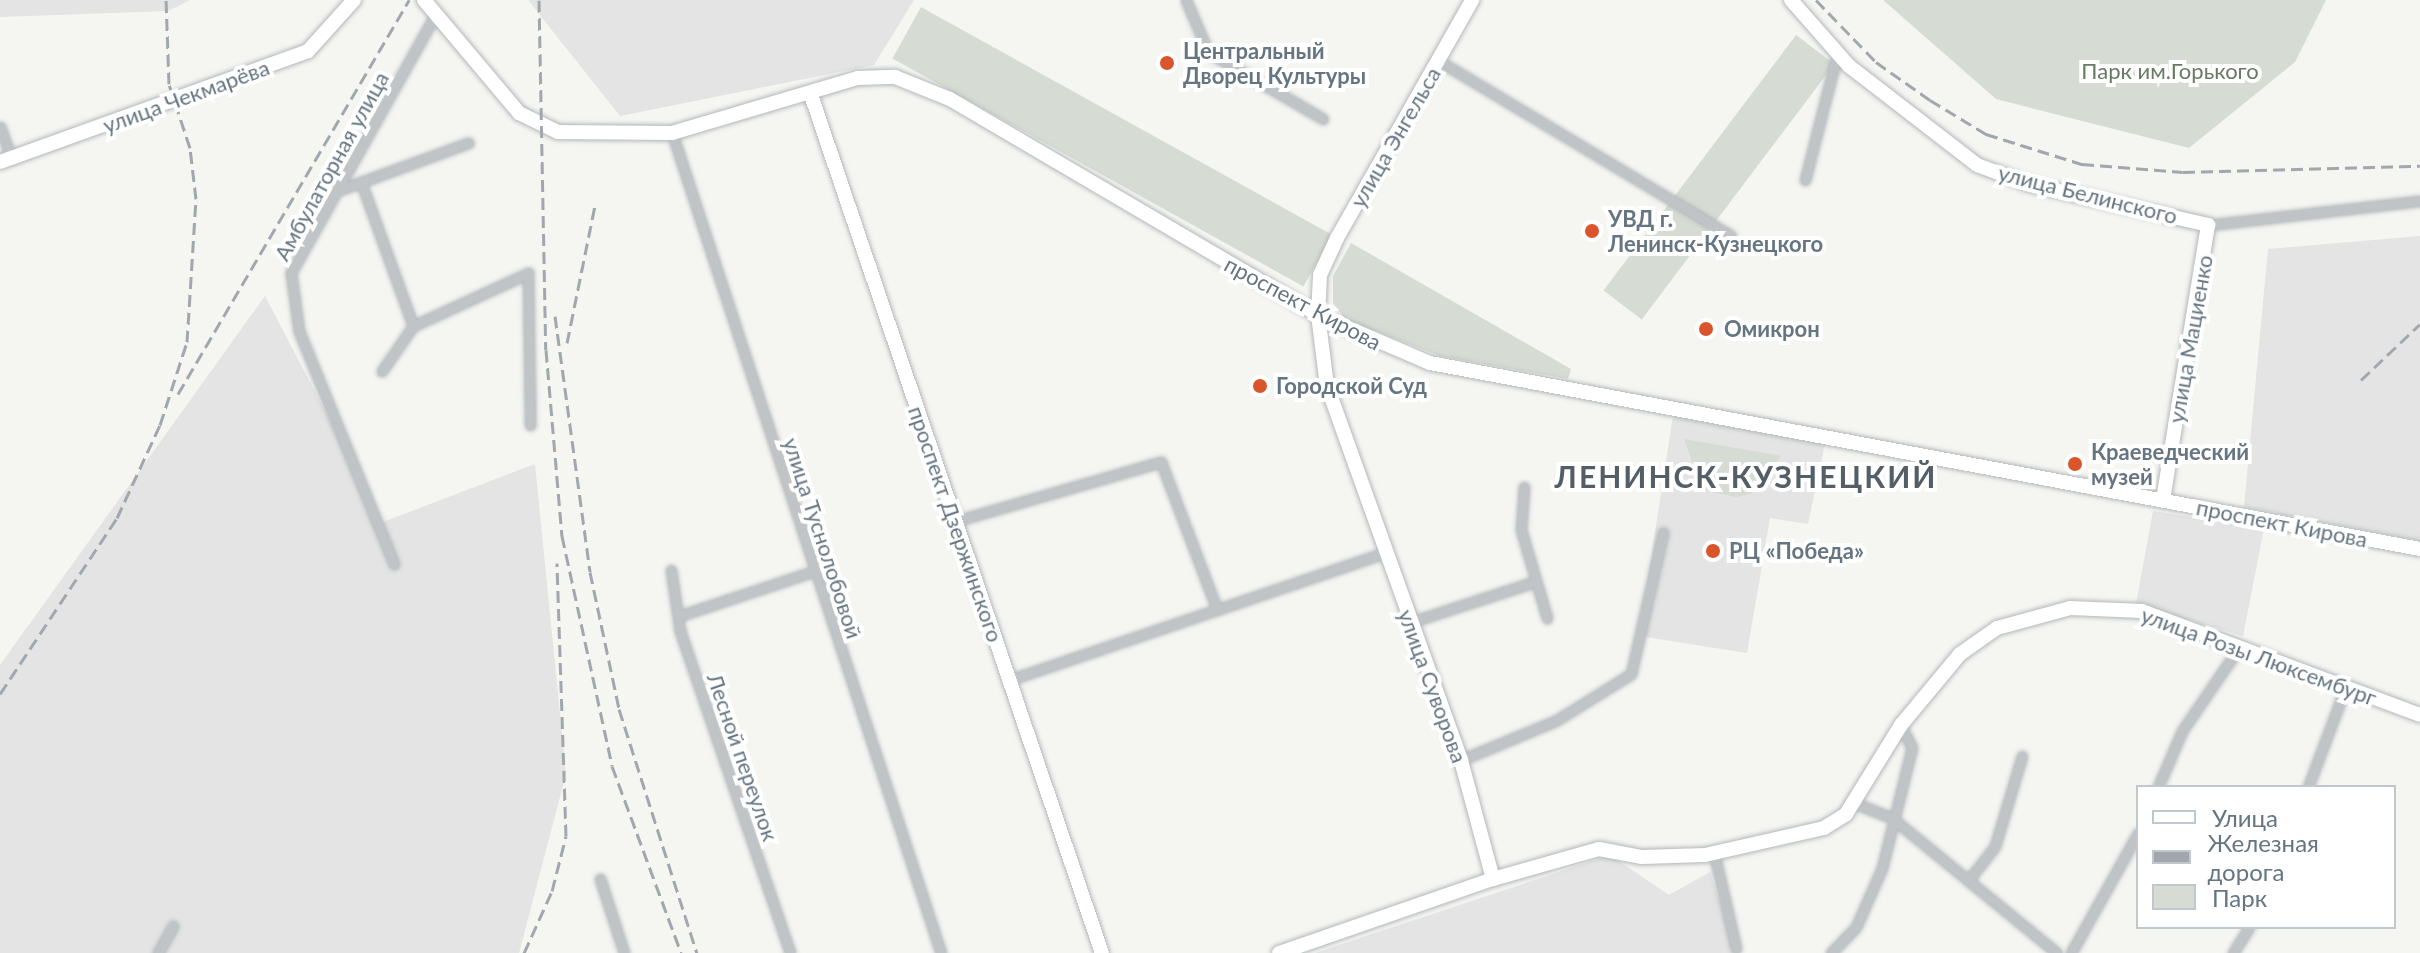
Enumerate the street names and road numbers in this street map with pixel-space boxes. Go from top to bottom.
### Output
street label: улица Чекмарёва [99,54,273,138]
street label: улица Энгельса [1344,62,1446,212]
street label: Амбулаторная улица [268,67,394,265]
street label: улица Белинского [1996,159,2180,229]
street label: проспект Кирова [1220,251,1386,355]
street label: улица Мациенко [2162,253,2218,425]
street label: проспект Дзержинского [903,403,1009,645]
street label: улица Туснолобовой [778,434,868,642]
street label: проспект Кирова [2194,493,2370,553]
street label: улица Розы Люксембург [2138,601,2380,711]
street label: улица Суворова [1393,606,1473,766]
street label: Лесной переулок [702,670,784,844]

